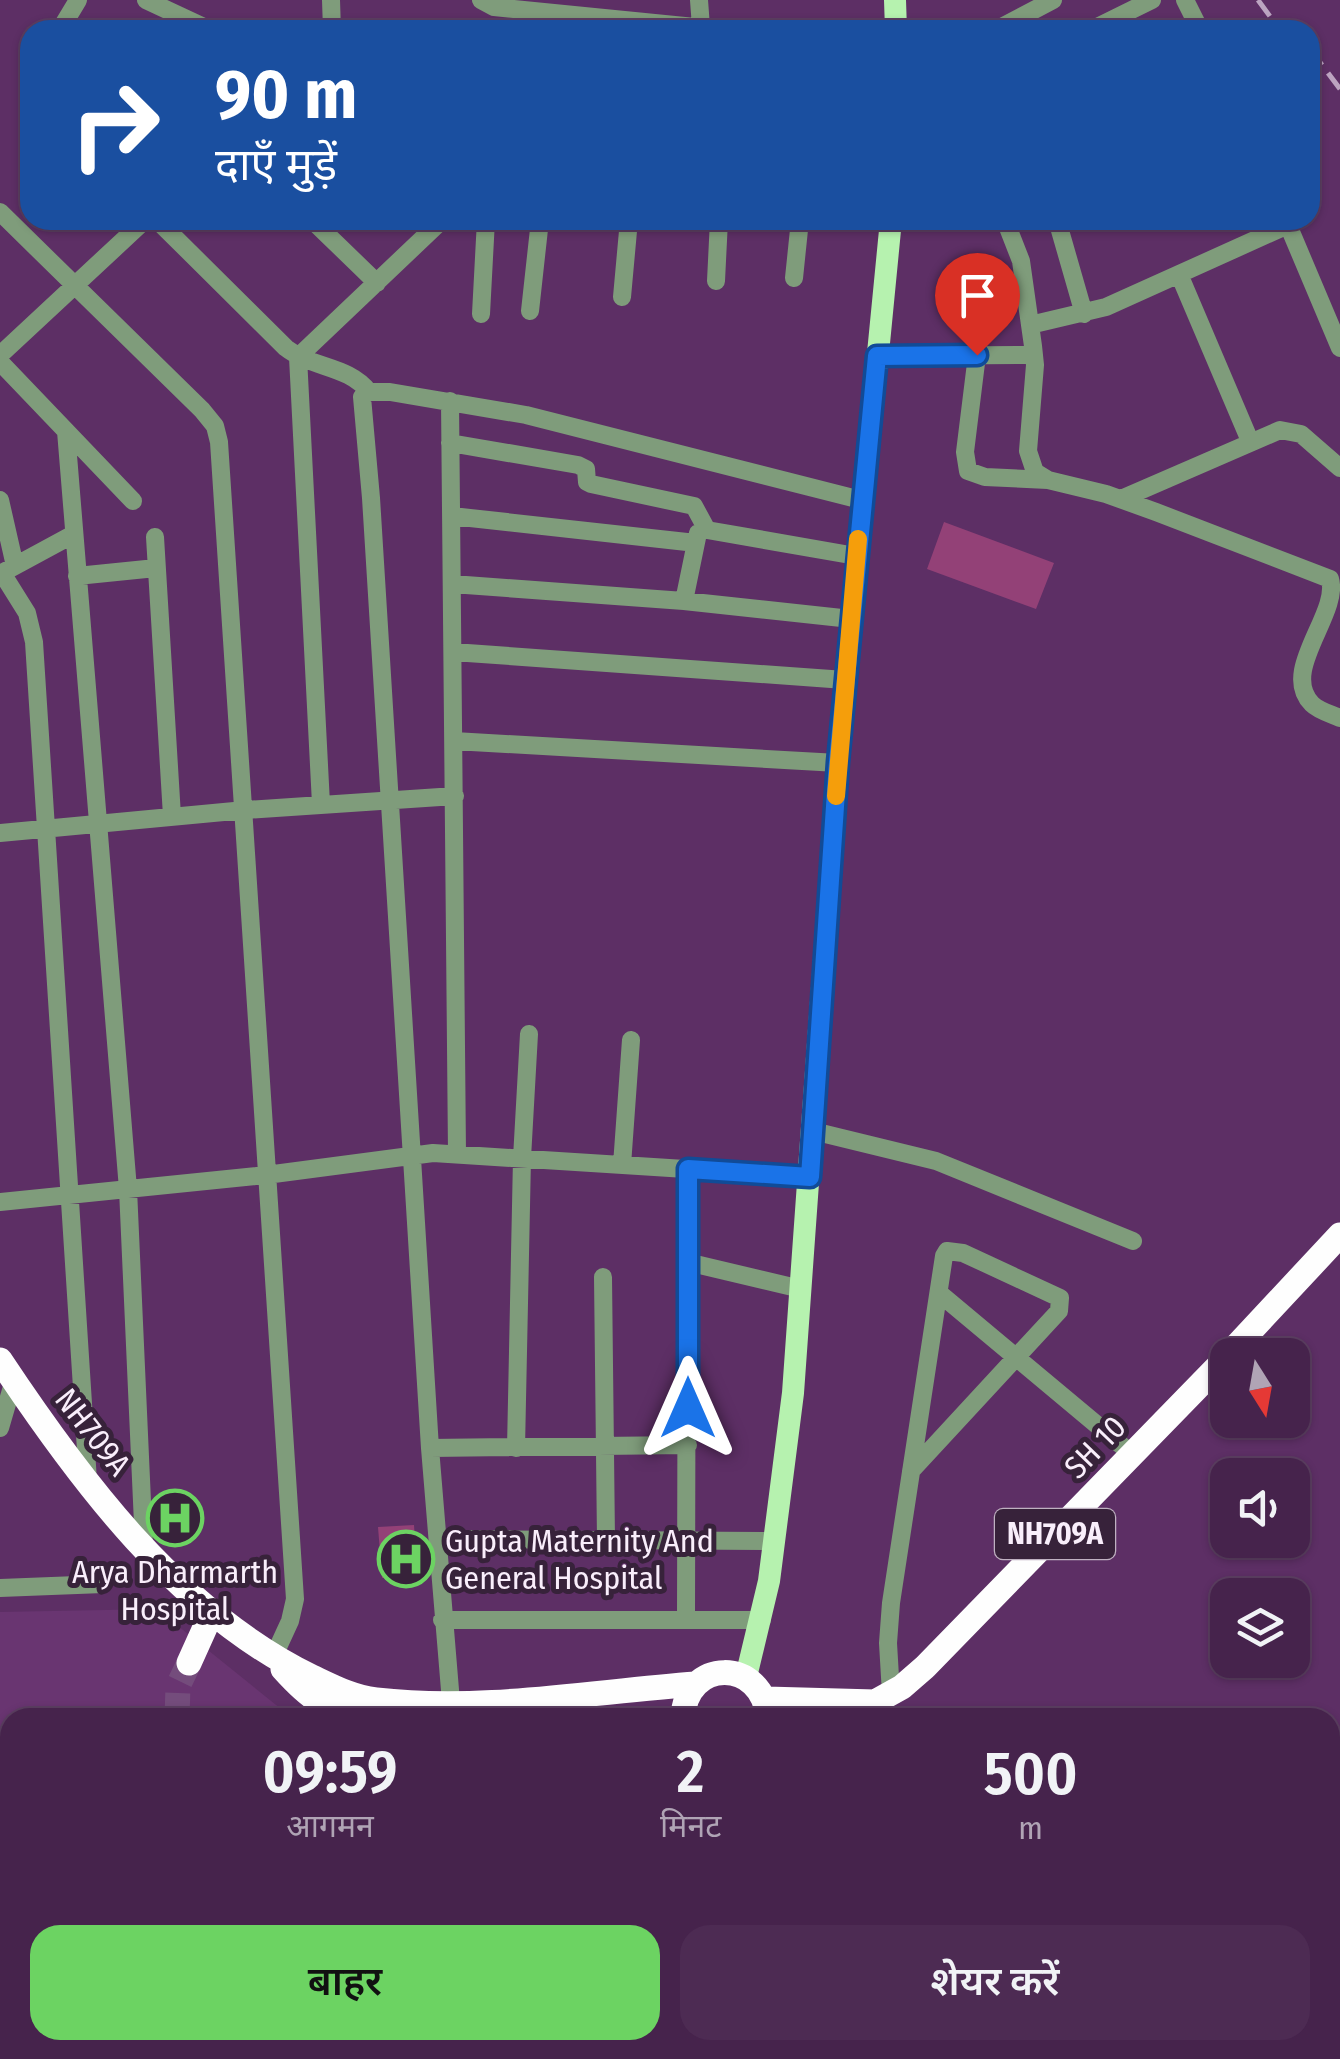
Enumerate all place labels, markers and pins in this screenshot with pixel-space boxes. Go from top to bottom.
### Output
pin [935,253,1020,356]
hospital icon: Arya Dharmarth Hospital [145,1488,205,1548]
place label: Gupta Maternity And General Hospital [445,1522,714,1597]
hospital icon: Gupta Maternity And General Hospital [376,1529,436,1589]
place label: Arya Dharmarth Hospital [72,1553,278,1628]

